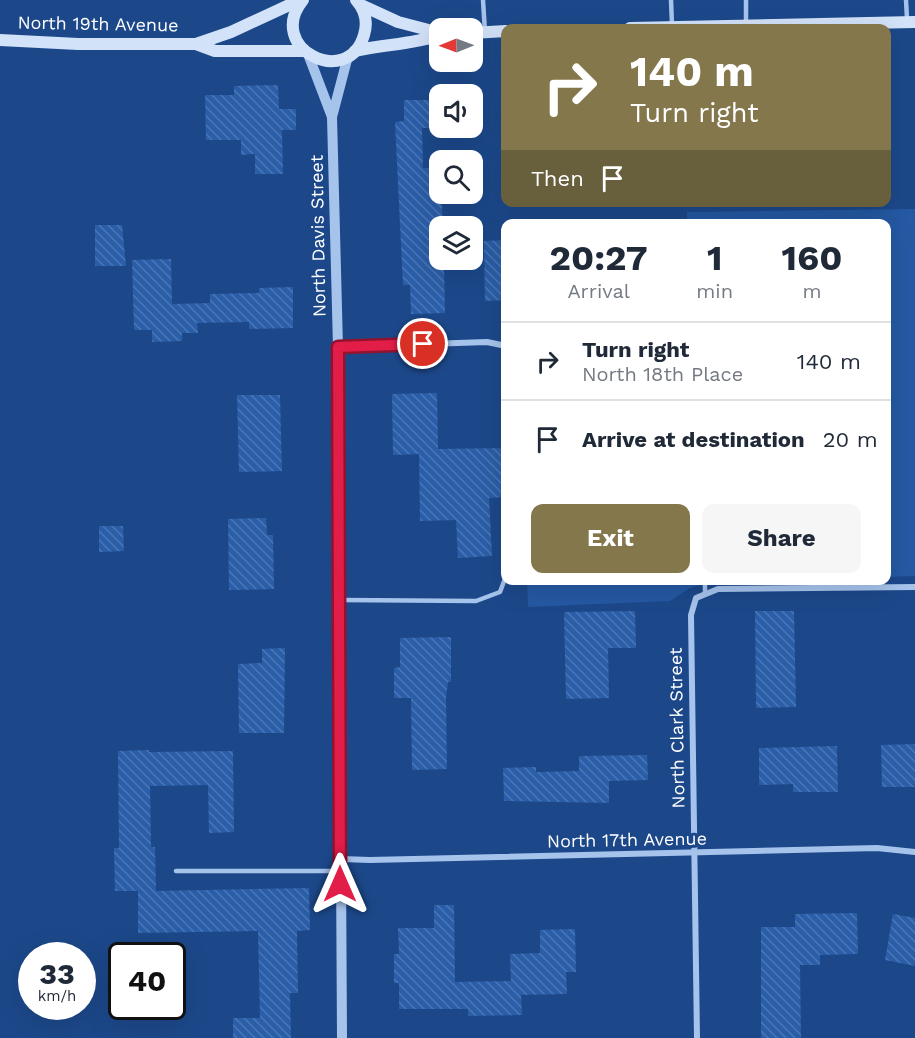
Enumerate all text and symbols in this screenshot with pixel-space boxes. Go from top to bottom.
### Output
street label: North 19th Avenue [17,12,179,35]
north arrow [429,18,483,72]
map controls [429,18,483,270]
text: 140 m [630,47,754,96]
icon: right [531,48,609,126]
button: sound [429,84,483,138]
text: Turn right [630,97,759,129]
button: search [429,150,483,204]
street label: North Davis Street [306,154,329,317]
icon: arrive [596,162,629,195]
text: Then [531,166,584,191]
button: layers [429,216,483,270]
text: 20:27 [550,237,648,279]
text: 1 [707,237,722,279]
text: 160 [782,237,842,279]
text: Arrival [567,279,630,303]
text: min [696,279,733,303]
text: m [802,279,822,303]
pin [397,318,448,369]
icon: arrive [406,327,439,360]
text: Turn right [582,337,689,362]
icon: right [531,345,564,378]
text: 140 m [797,349,861,374]
text: North 18th Place [582,362,743,386]
icon: arrive [531,423,564,456]
text: Arrive at destination [582,427,805,452]
text: 20 m [823,427,878,452]
button: Exit [531,504,690,573]
button: Share [702,504,861,573]
street label: North Clark Street [665,647,688,809]
street label: North 17th Avenue [547,828,707,851]
position arrow [308,852,372,916]
speed limit sign: 40 [108,942,186,1020]
text: 33 [39,956,75,991]
text: km/h [38,987,76,1005]

